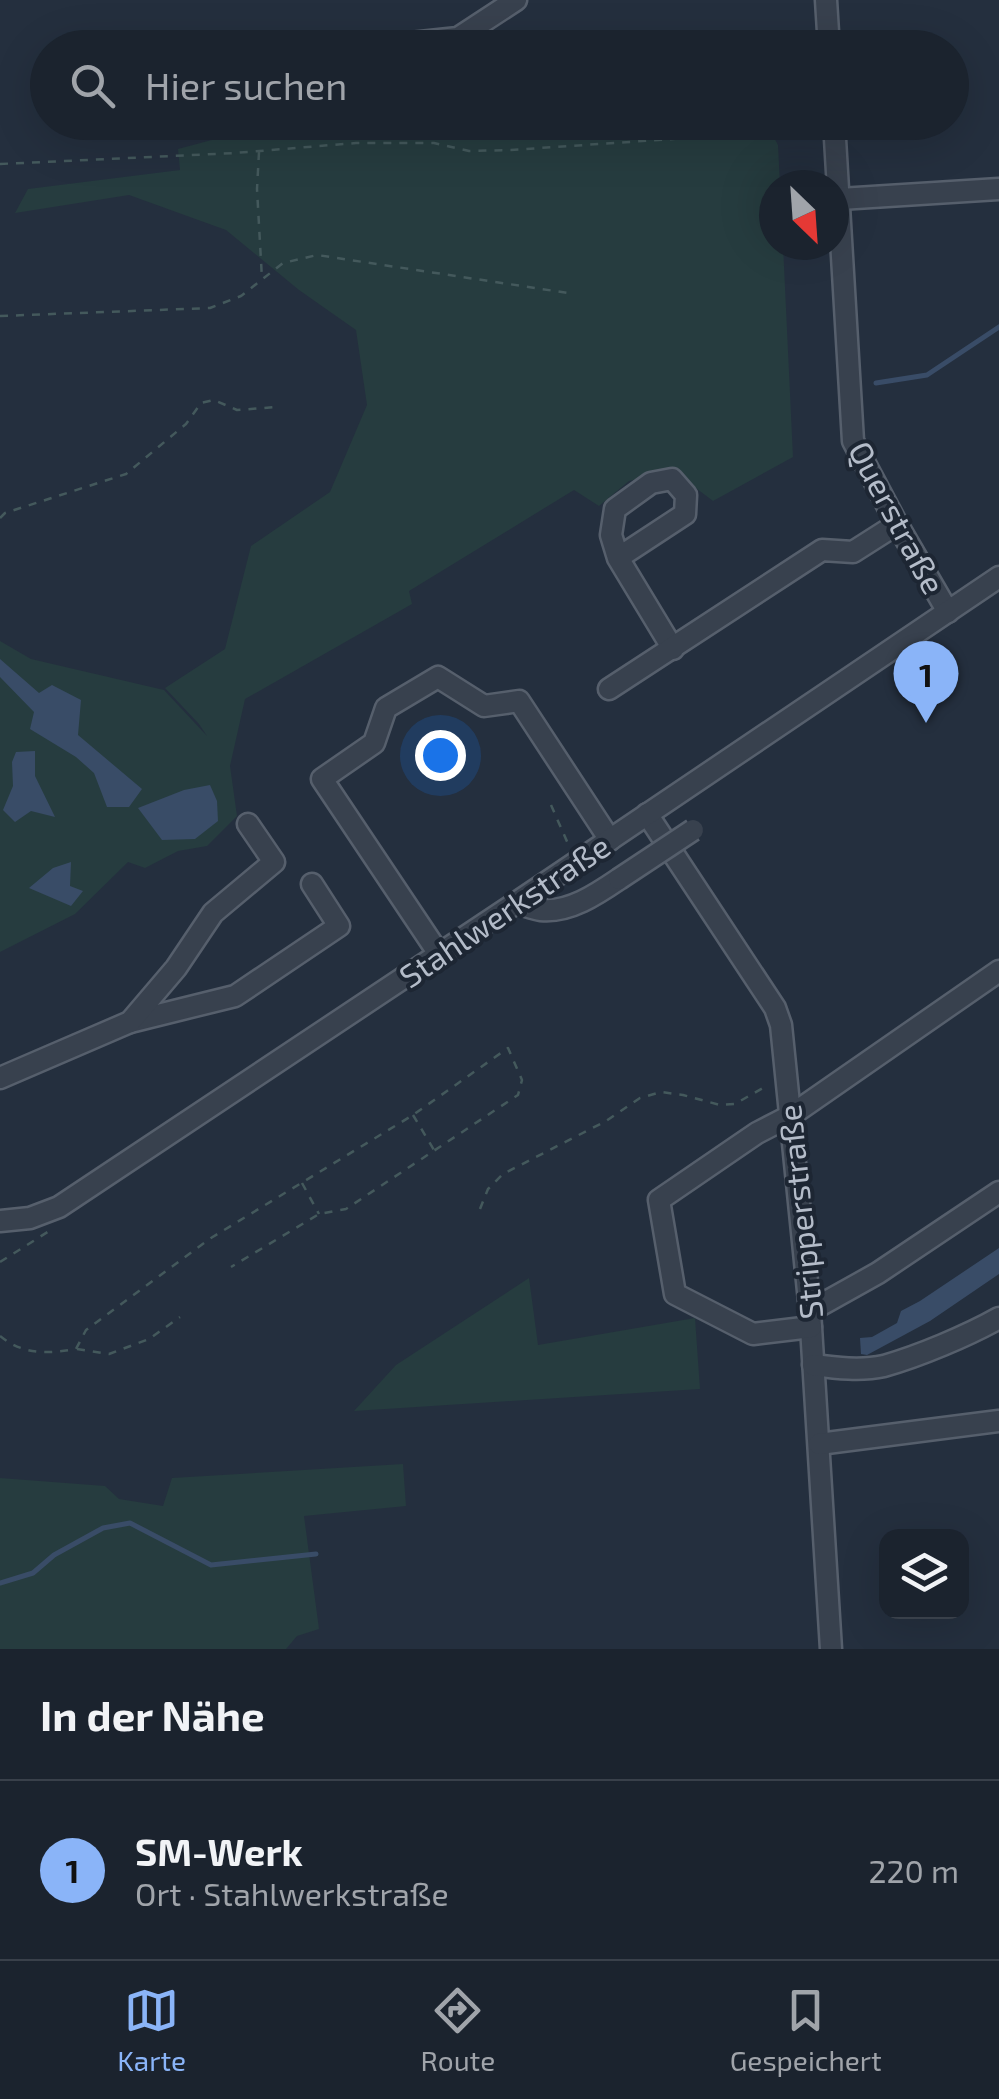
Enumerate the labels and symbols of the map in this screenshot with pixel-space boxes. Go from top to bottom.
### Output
north arrow [759,170,849,260]
street label: Querstraße [841,434,954,600]
pin: 1 [894,640,958,723]
your location [415,730,466,781]
street label: Stahlwerkstraße [392,826,616,994]
street label: Stripperstraße [769,1103,829,1321]

